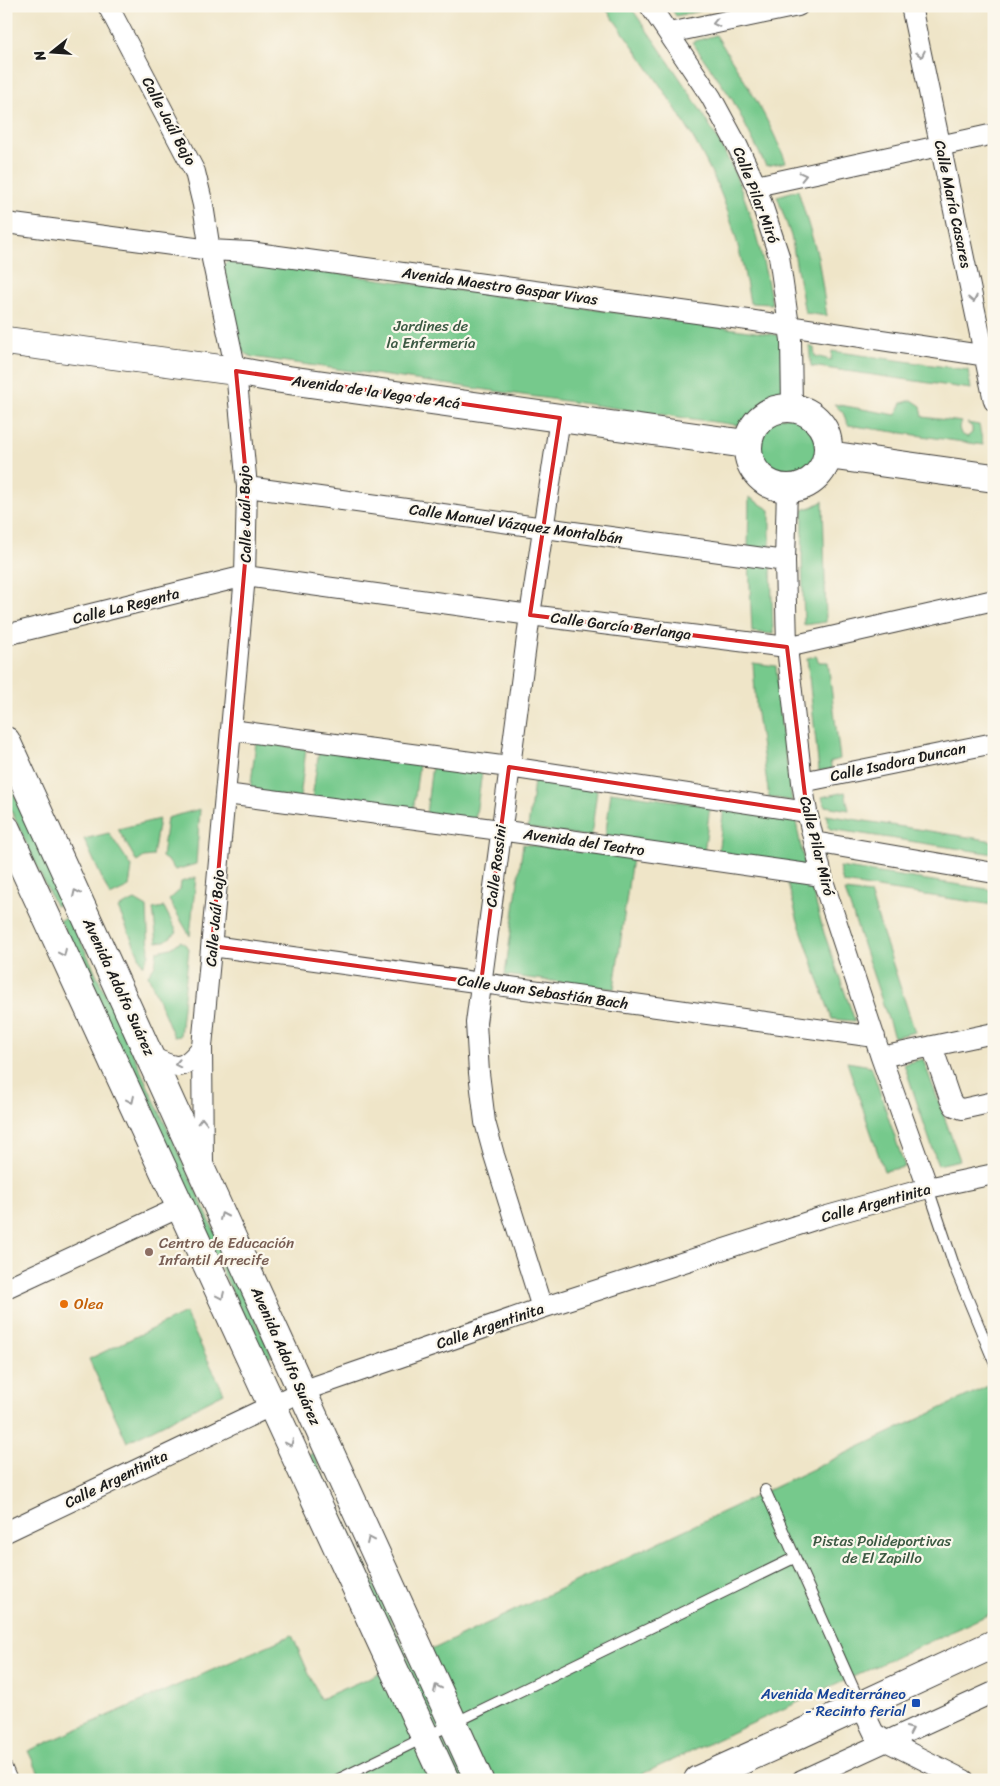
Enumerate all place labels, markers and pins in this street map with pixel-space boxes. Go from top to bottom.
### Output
place label: Centro de Educación Infantil Arrecife [158,1230,294,1273]
marker: Centro de Educación Infantil Arrecife [143,1246,155,1258]
place label: Olea [74,1291,104,1317]
marker: Olea [58,1298,70,1310]
place label: Avenida Mediterráneo - Recinto ferial [760,1681,907,1724]
marker: Avenida Mediterráneo - Recinto ferial [910,1697,922,1709]

